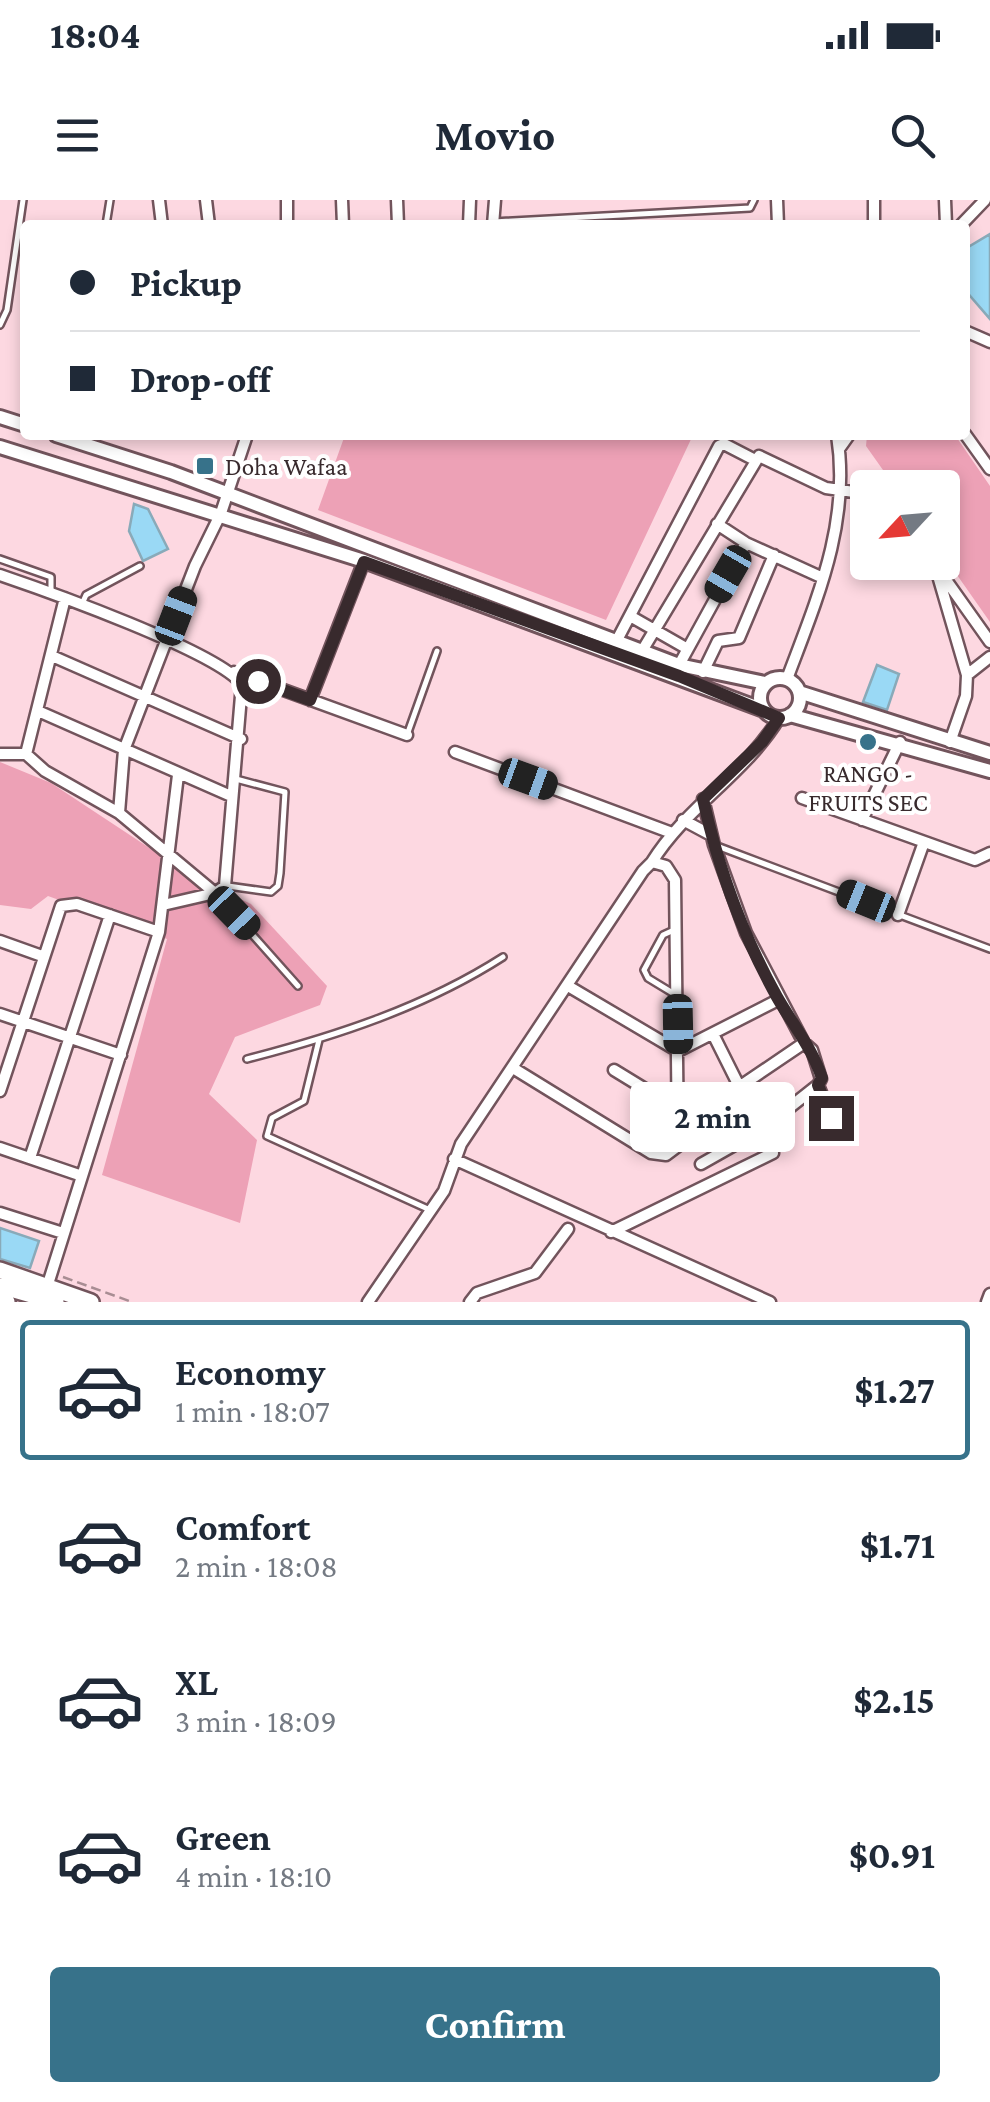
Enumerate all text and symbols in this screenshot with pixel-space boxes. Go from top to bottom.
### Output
text: 18:04 [50,14,140,56]
icon: menu [50,108,105,163]
icon: search [885,108,940,163]
text: Movio [435,110,555,160]
text: Pickup [130,262,242,304]
text: Drop-off [130,358,271,400]
place label: Doha Wafaa [225,453,348,480]
marker: Doha Wafaa [194,455,216,477]
north arrow [850,470,960,580]
map controls [850,470,960,580]
car [700,541,756,607]
car [151,583,201,649]
route start [236,659,281,704]
marker: RANGO - FRUITS SEC [857,731,879,753]
car [495,755,561,803]
place label: RANGO - FRUITS SEC [808,760,928,816]
car [833,876,899,926]
car [202,881,266,945]
car [662,994,694,1054]
callout: 2 min [631,1083,796,1153]
route end [809,1096,854,1141]
text: 2 min [674,1099,751,1135]
icon: car [55,1345,145,1435]
text: Economy [175,1351,325,1393]
text: $1.27 [854,1369,935,1411]
text: 1 min · 18:07 [175,1393,330,1429]
icon: car [55,1500,145,1590]
text: Comfort [175,1506,311,1548]
text: $1.71 [860,1524,935,1566]
text: 2 min · 18:08 [175,1548,338,1584]
icon: car [55,1655,145,1745]
text: XL [175,1661,218,1703]
text: $2.15 [853,1679,935,1721]
text: 3 min · 18:09 [175,1703,337,1739]
icon: car [55,1810,145,1900]
text: Green [175,1816,271,1858]
text: $0.91 [849,1834,935,1876]
text: 4 min · 18:10 [175,1858,332,1894]
button: Confirm [50,1967,940,2082]

